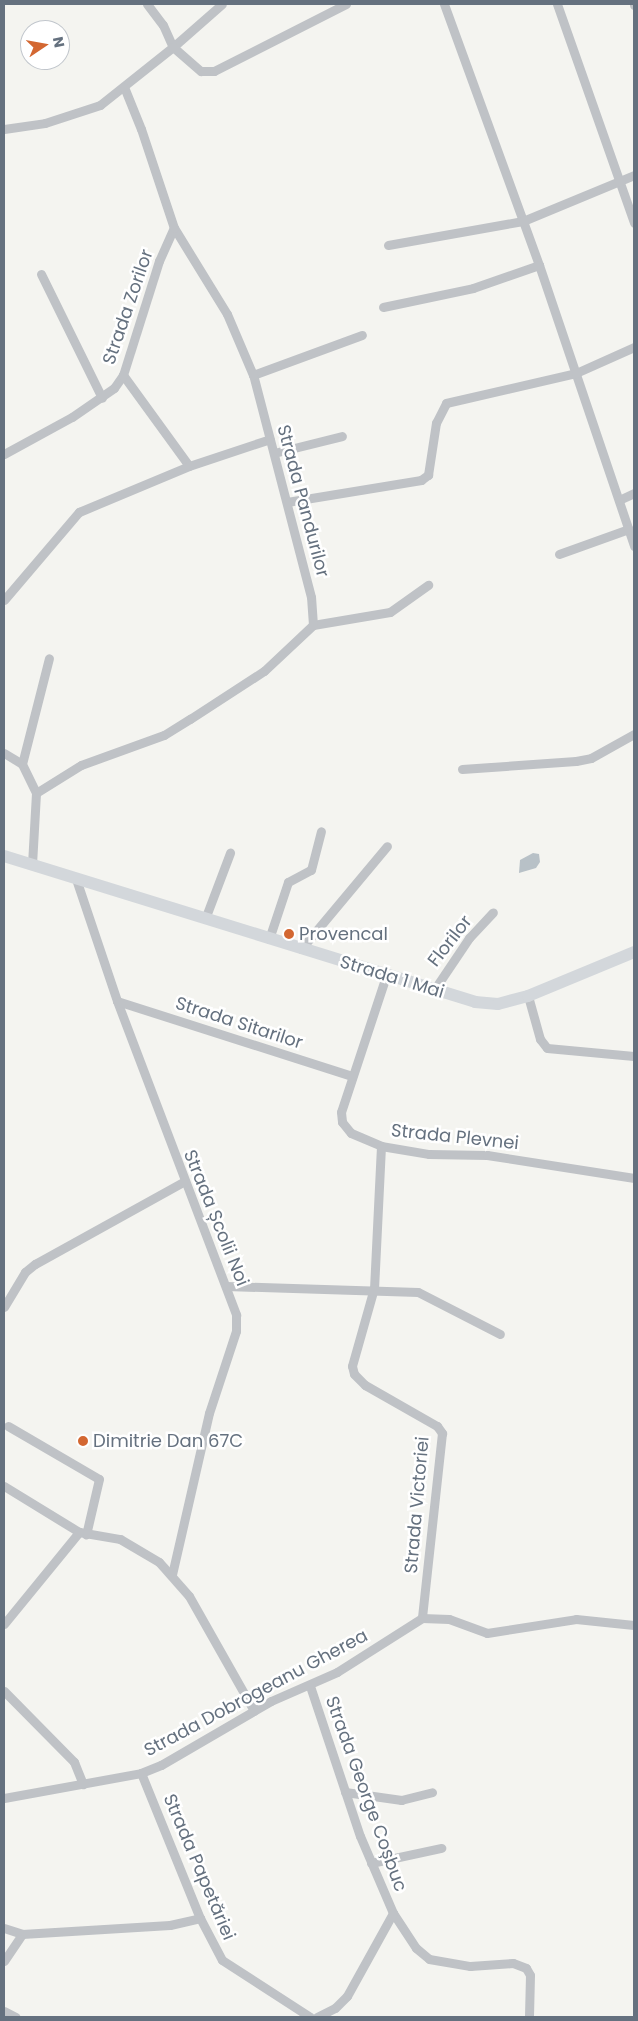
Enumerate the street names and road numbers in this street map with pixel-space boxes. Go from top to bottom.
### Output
street label: Strada Zorilor [98,247,158,367]
street label: Strada Pandurilor [272,423,334,579]
street label: Florilor [423,911,477,971]
street label: Strada 1 Mai [337,951,447,1003]
street label: Strada Sitarilor [173,992,305,1054]
street label: Strada Plevnei [390,1120,520,1154]
street label: Strada Școlii Noi [179,1147,253,1289]
street label: Strada Victoriei [400,1436,434,1574]
street label: Strada Dobrogeanu Gherea [141,1625,371,1761]
street label: Strada George Coșbuc [321,1693,411,1895]
street label: Strada Papetăriei [158,1791,240,1943]

